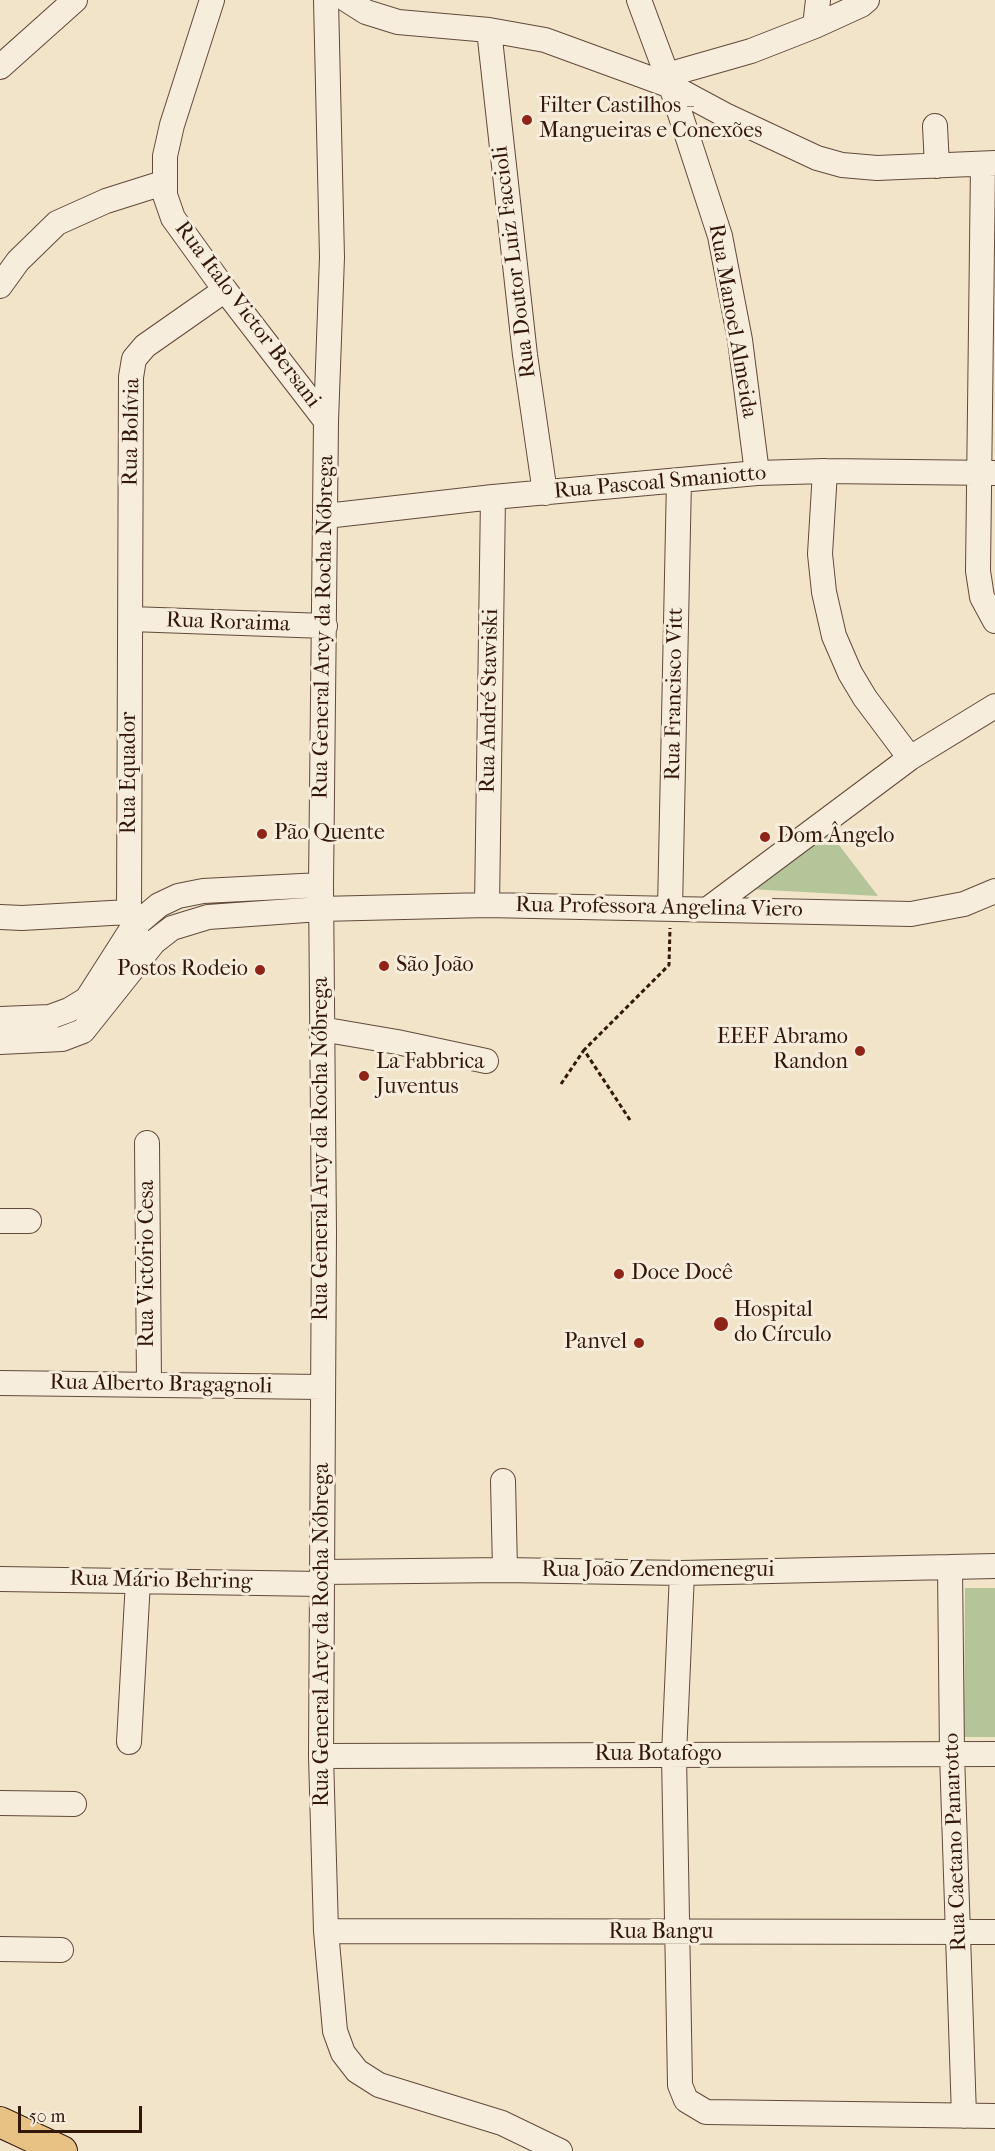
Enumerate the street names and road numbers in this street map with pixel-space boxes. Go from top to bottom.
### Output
street label: Rua Doutor Luiz Faccioli [488,144,542,380]
street label: Rua Italo Victor Bersani [168,217,326,413]
street label: Rua Manoel Almeida [702,222,762,420]
street label: Rua Bolívia [118,378,146,486]
street label: Rua General Arcy da Rocha Nóbrega [308,455,340,799]
street label: Rua Pascoal Smaniotto [553,461,767,505]
street label: Rua Francisco Vitt [660,607,690,781]
street label: Rua Roraima [166,608,290,638]
street label: Rua André Stawiski [475,609,505,793]
street label: Rua Equador [117,712,143,834]
street label: Rua Professora Angelina Viero [515,892,803,924]
street label: Rua General Arcy da Rocha Nóbrega [309,977,335,1321]
street label: Rua Victório Cesa [135,1180,161,1348]
street label: Rua Alberto Bragagnoli [49,1370,273,1400]
street label: Rua General Arcy da Rocha Nóbrega [310,1463,336,1807]
street label: Rua João Zendomenegui [541,1558,775,1584]
street label: Rua Mário Behring [69,1566,253,1596]
street label: Rua Caetano Panarotto [939,1732,973,1952]
street label: Rua Botafogo [594,1742,722,1768]
street label: Rua Bangu [609,1920,713,1946]

